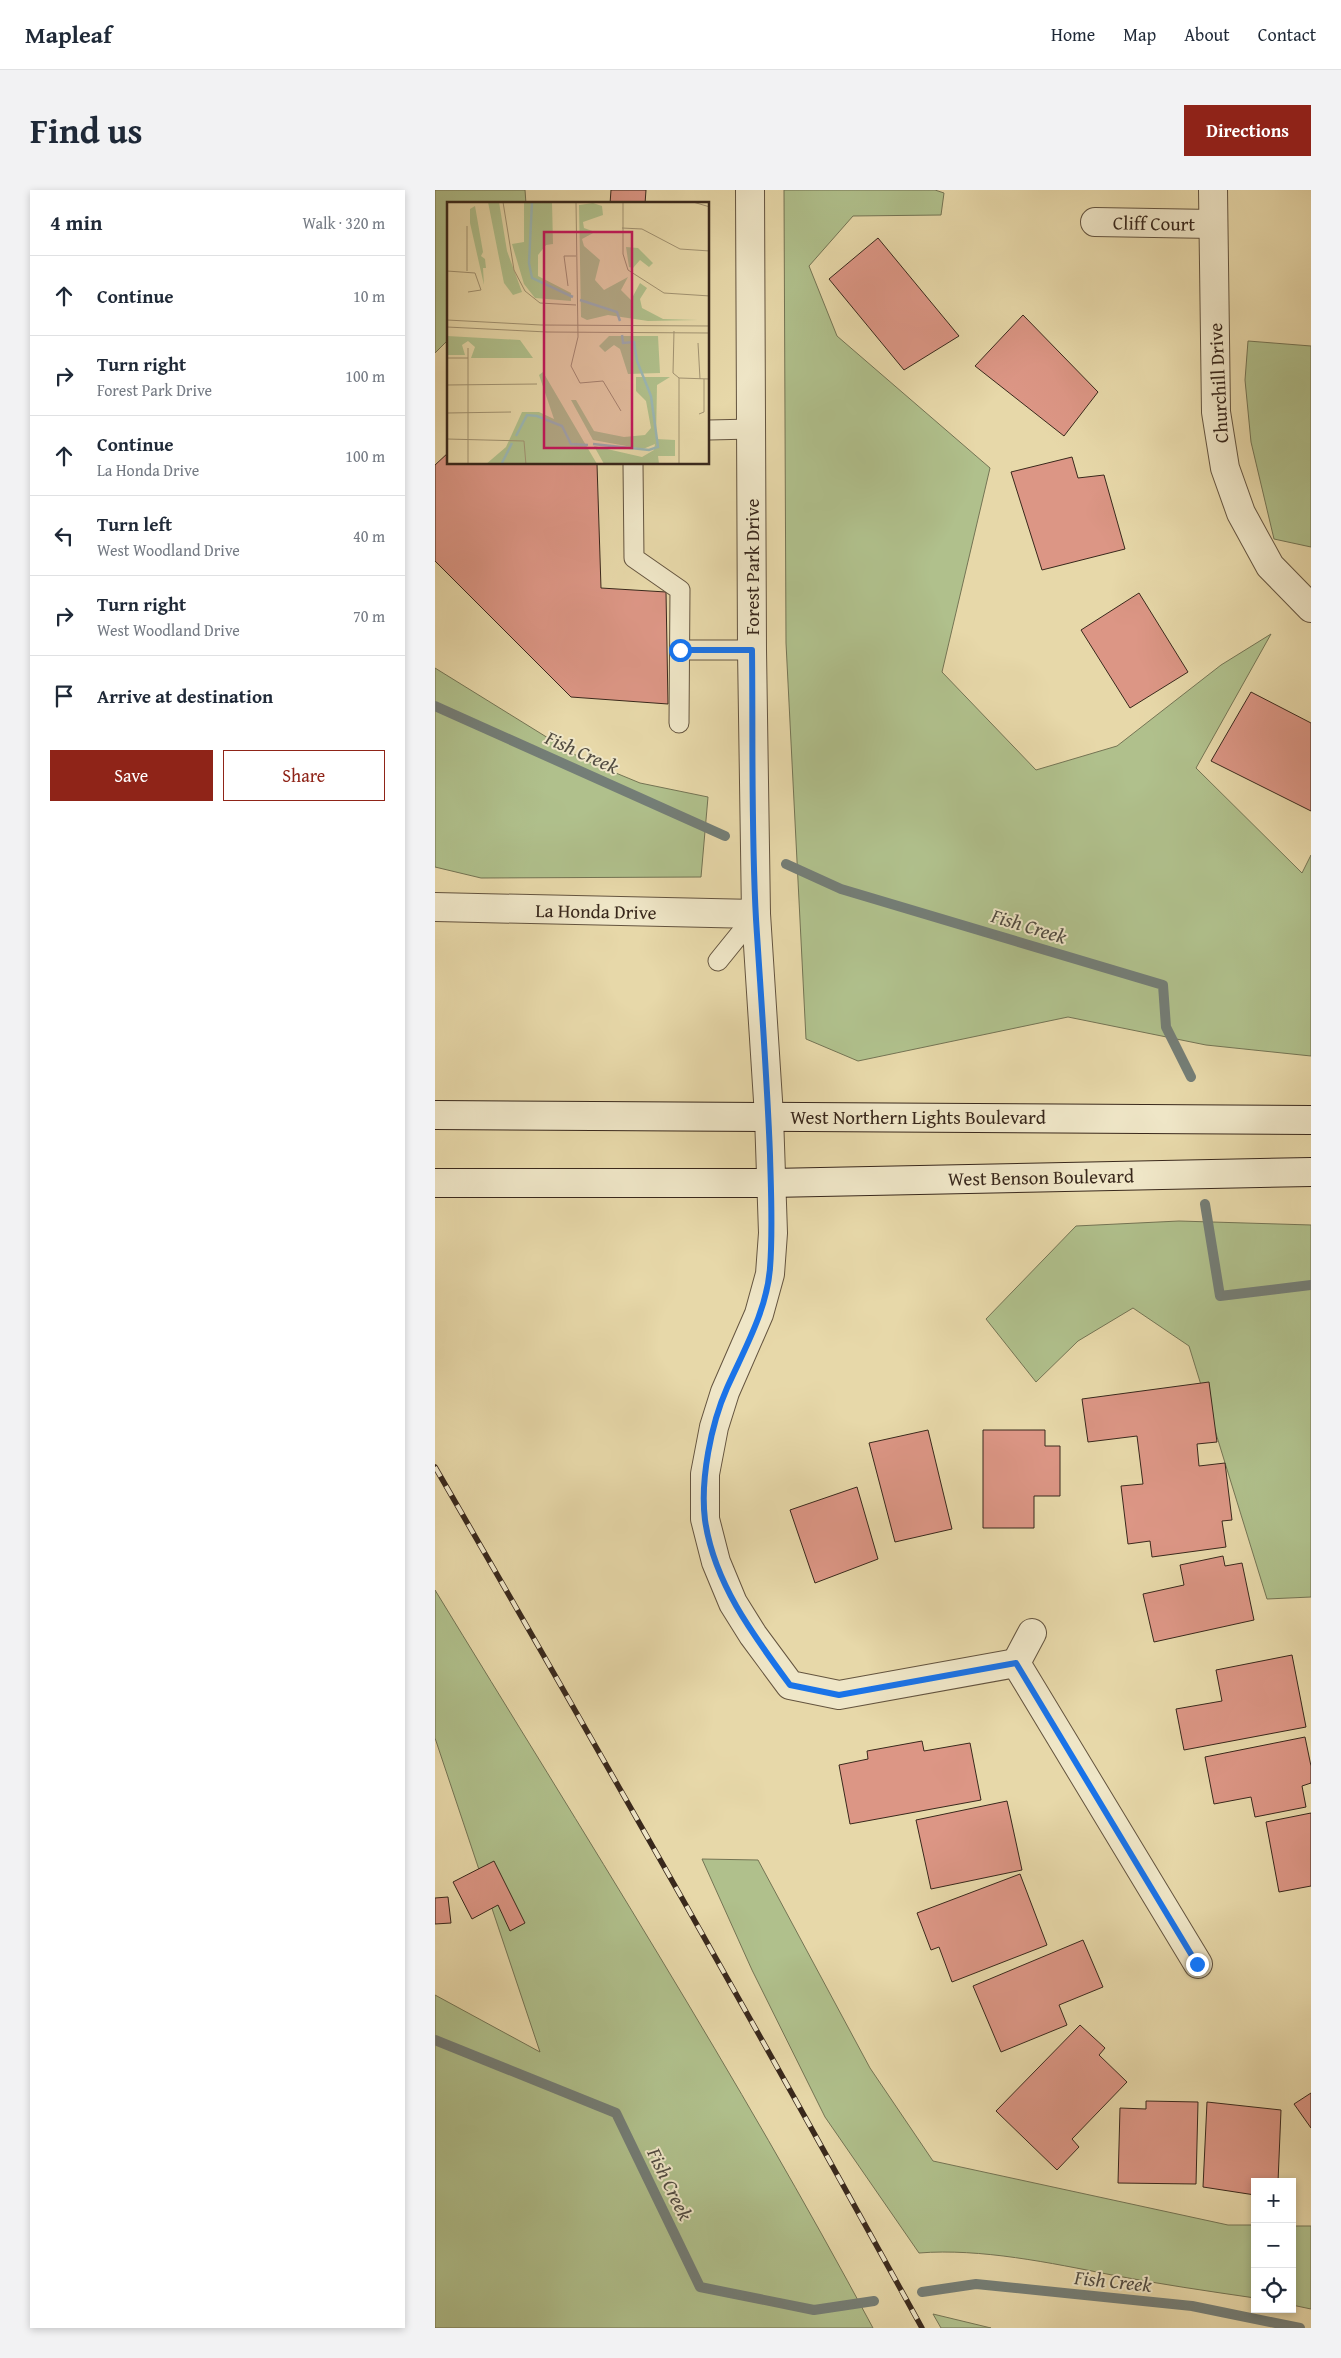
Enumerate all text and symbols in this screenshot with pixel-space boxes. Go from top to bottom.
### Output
text: Mapleaf [25,17,112,52]
text: Home [1051,21,1095,48]
text: Map [1123,21,1156,48]
text: About [1184,21,1230,48]
text: Contact [1258,21,1316,48]
text: Find us [30,105,143,156]
button: Directions [1184,105,1311,156]
inset map [447,202,710,465]
text: 4 min [50,207,102,238]
street label: Cliff Court [1113,208,1196,238]
text: Walk · 320 m [302,211,385,235]
icon: ahead [50,282,78,310]
text: Continue [97,282,174,310]
text: 10 m [353,284,385,308]
street label: Churchill Drive [1201,322,1235,444]
text: Turn right [97,350,186,378]
icon: right [50,362,78,390]
text: 100 m [345,364,385,388]
text: Forest Park Drive [97,378,212,402]
text: Continue [97,430,174,458]
icon: ahead [50,442,78,470]
text: 100 m [345,444,385,468]
text: La Honda Drive [97,458,199,482]
street label: Forest Park Drive [738,499,766,635]
text: Turn left [97,510,172,538]
icon: left [50,522,78,550]
text: 40 m [353,524,385,548]
text: West Woodland Drive [97,538,240,562]
text: Turn right [97,590,186,618]
icon: right [50,602,78,630]
text: 70 m [353,604,385,628]
text: West Woodland Drive [97,618,240,642]
route start [669,639,692,662]
icon: arrive [50,682,78,710]
text: Arrive at destination [97,682,273,710]
water label: Fish Creek [540,722,624,781]
button: Save [50,750,213,801]
button: Share [223,750,385,801]
street label: La Honda Drive [535,896,657,926]
water label: Fish Creek [987,900,1071,951]
street label: West Northern Lights Boulevard [790,1103,1047,1131]
street label: West Benson Boulevard [948,1161,1135,1193]
route end [1186,1953,1209,1976]
water label: Fish Creek [640,2142,701,2226]
map controls [1251,2178,1296,2313]
button: + [1251,2178,1296,2223]
button: − [1251,2223,1296,2268]
water label: Fish Creek [1072,2262,1154,2299]
button: locate [1251,2268,1296,2313]

